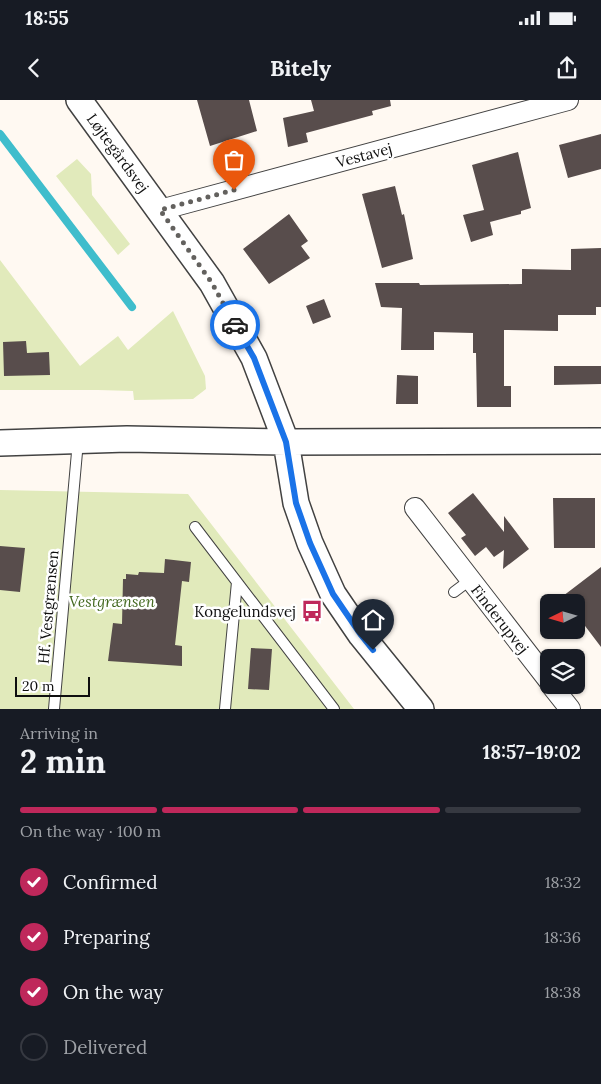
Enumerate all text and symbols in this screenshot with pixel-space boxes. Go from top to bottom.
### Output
text: 18:55 [25,6,69,30]
icon: back [20,54,48,82]
text: Bitely [270,54,331,82]
icon: share [553,54,581,82]
street label: Løjtegårdsvej [83,110,153,196]
street label: Vestavej [333,138,394,172]
pin [213,139,255,190]
icon: bag [220,146,248,174]
courier [210,300,260,350]
icon: car [221,311,249,339]
street label: Hf. Vestgrænsen [34,549,62,665]
street label: Finderupvej [467,581,533,657]
park label: Vestgrænsen [69,592,156,611]
north arrow [540,594,585,639]
map controls [540,594,585,694]
bus stop icon: Kongelundsvej [299,598,325,624]
pin [352,599,394,650]
place label: Kongelundsvej [194,602,296,621]
icon: home [359,606,387,634]
button: layers [540,649,585,694]
scale bar [15,674,90,697]
text: 20 m [22,677,54,695]
text: Arriving in [20,723,98,743]
text: 18:57–19:02 [483,740,581,764]
text: 2 min [20,741,106,782]
text: On the way · 100 m [20,821,161,841]
icon: check [20,868,48,896]
text: Confirmed [63,870,158,894]
text: 18:32 [545,872,581,892]
icon: check [20,923,48,951]
text: Preparing [63,925,150,949]
text: 18:36 [544,927,581,947]
icon: check [20,978,48,1006]
text: On the way [63,980,163,1004]
text: 18:38 [544,982,581,1002]
text: Delivered [63,1035,147,1059]

